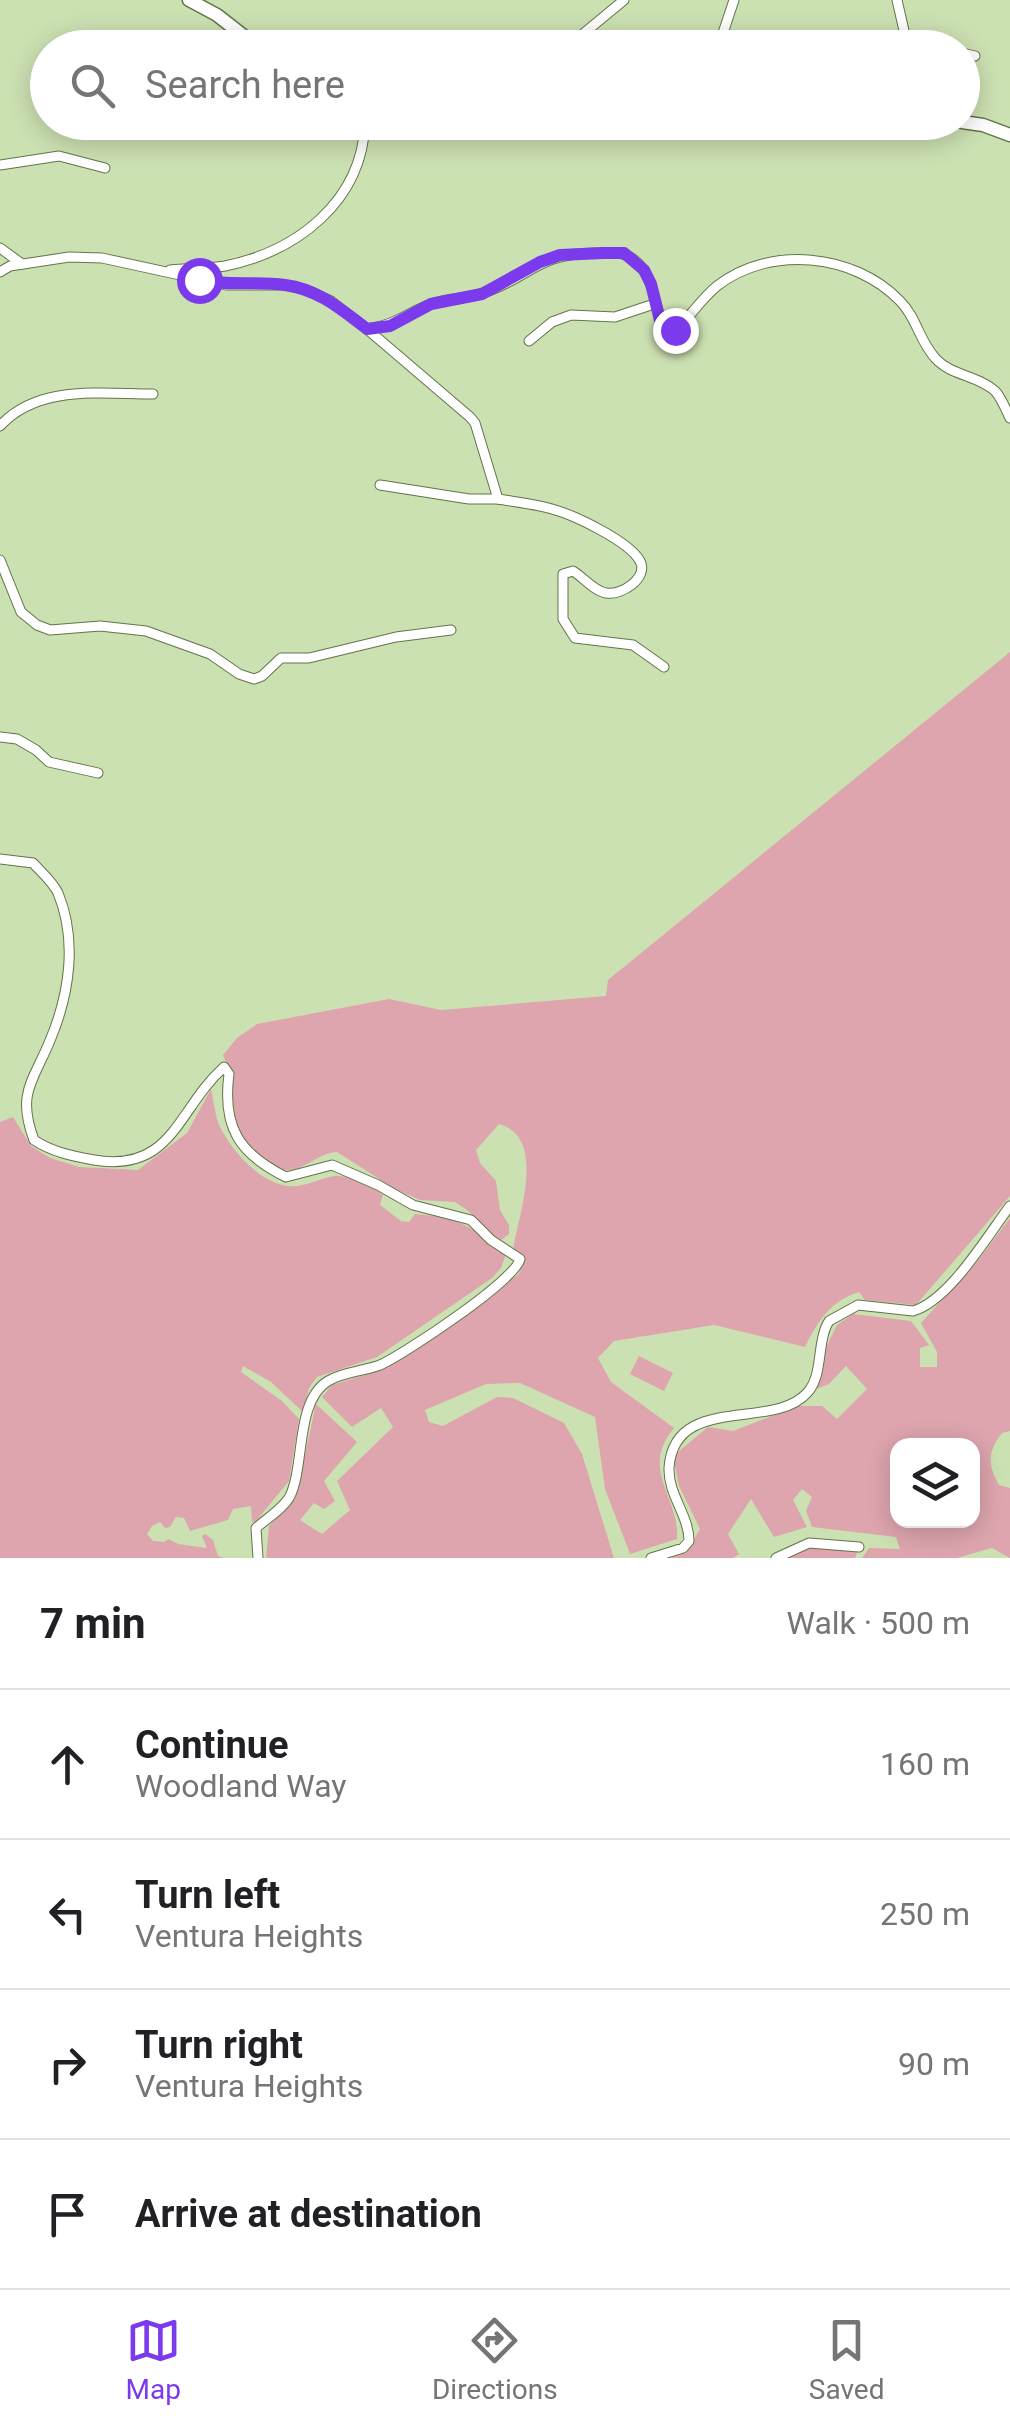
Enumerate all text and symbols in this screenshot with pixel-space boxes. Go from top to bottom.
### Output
search box [30,30,980,140]
icon: search [65,58,120,113]
text: Search here [145,63,345,107]
route start [177,258,223,304]
route end [653,308,699,354]
map controls [890,1438,980,1528]
button: layers [890,1438,980,1528]
text: 7 min [40,1599,146,1648]
text: Walk · 500 m [787,1604,970,1642]
text: Continue [135,1723,289,1767]
icon: ahead [40,1737,95,1792]
text: 160 m [880,1745,970,1783]
text: Woodland Way [135,1767,346,1805]
text: Turn left [135,1873,280,1917]
icon: left [40,1887,95,1942]
text: 250 m [880,1895,970,1933]
text: Ventura Heights [135,1917,363,1955]
text: Turn right [135,2023,303,2067]
icon: right [40,2037,95,2092]
text: 90 m [898,2045,970,2083]
text: Ventura Heights [135,2067,363,2105]
icon: arrive [40,2187,95,2242]
text: Arrive at destination [135,2192,482,2236]
tab: Map [126,2313,181,2406]
tab: Directions [432,2313,558,2406]
tab: Saved [809,2313,884,2406]

